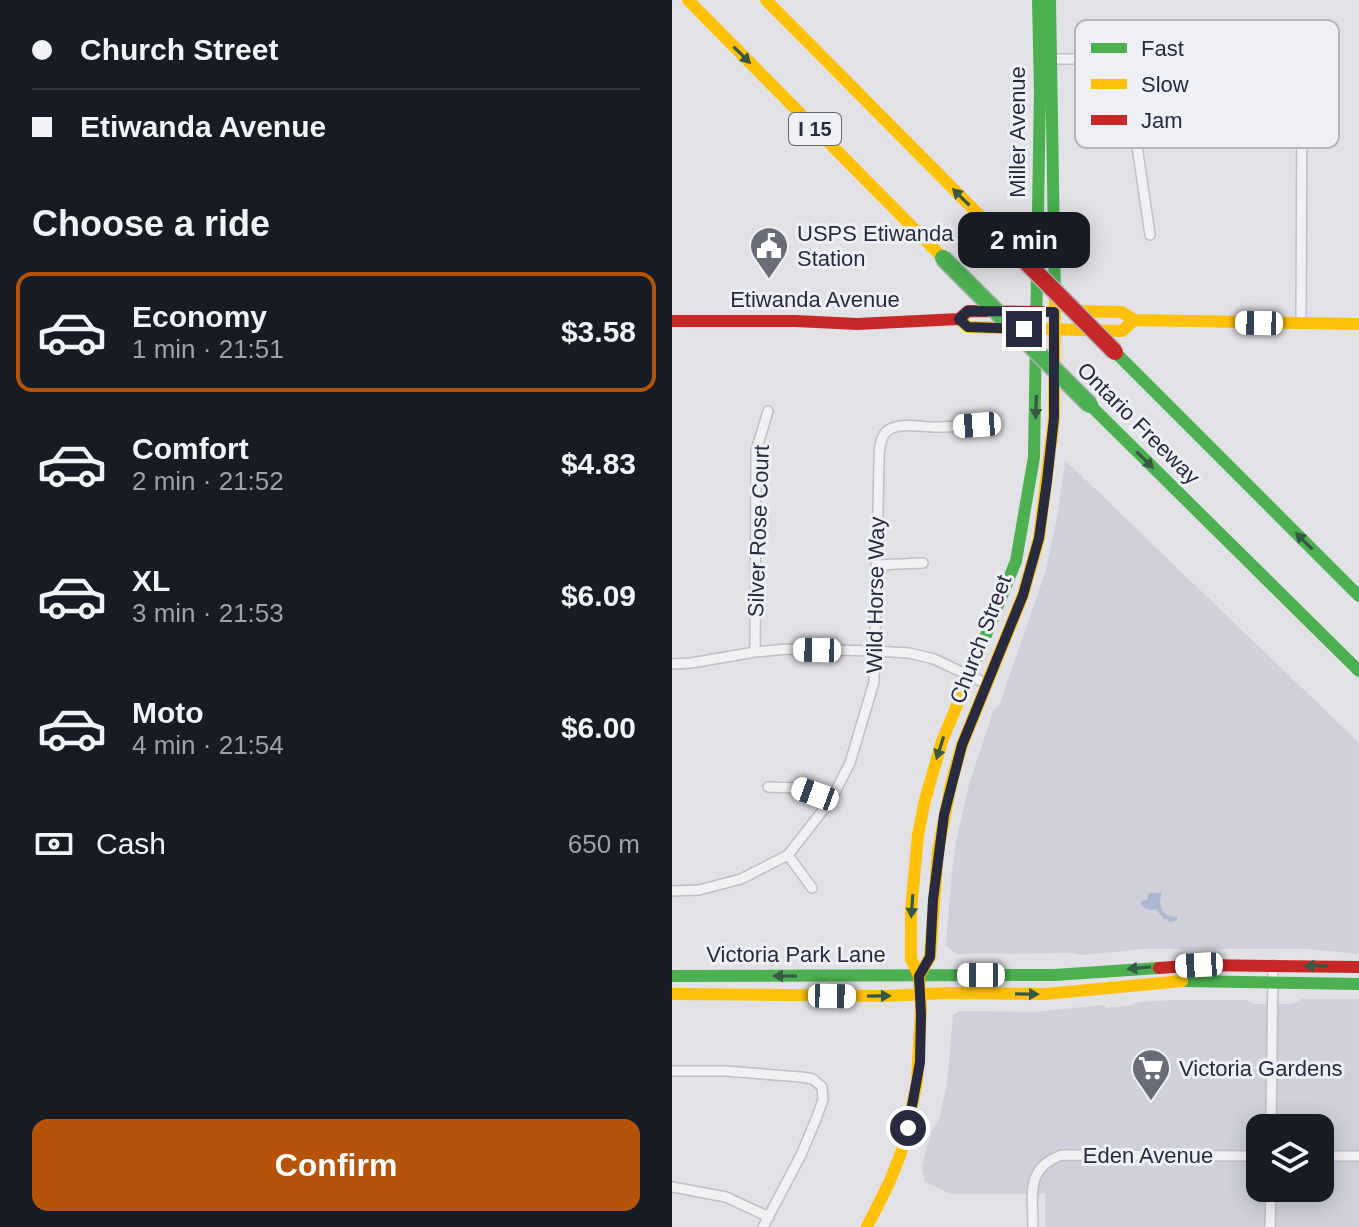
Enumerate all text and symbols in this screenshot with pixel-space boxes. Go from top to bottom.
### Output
legend [1075,20,1339,148]
text: Church Street [80,33,278,66]
text: Fast [1141,36,1184,61]
one-way arrow [733,45,751,64]
street label: Miller Avenue [1005,66,1030,198]
text: Slow [1141,72,1189,97]
text: Jam [1141,108,1183,133]
text: Etiwanda Avenue [80,110,326,143]
road number: I 15 [789,113,841,145]
one-way arrow [952,188,971,207]
text: Choose a ride [32,203,270,244]
callout: 2 min [958,213,1090,269]
place label: USPS Etiwanda Station [797,221,954,271]
public building icon: USPS Etiwanda Station [748,225,790,280]
text: 2 min [990,225,1058,255]
street label: Etiwanda Avenue [730,287,900,312]
icon: car [36,296,108,368]
text: Economy [132,300,267,333]
route end [1006,311,1042,347]
car [1235,311,1283,335]
text: $3.58 [561,315,636,348]
text: 1 min · 21:51 [132,334,284,364]
street label: Ontario Freeway [1072,357,1205,490]
one-way arrow [1029,395,1042,420]
car [952,411,1002,439]
icon: car [36,428,108,500]
text: Comfort [132,432,249,465]
street label: Silver Rose Court [743,444,774,618]
text: $4.83 [561,447,636,480]
one-way arrow [1135,450,1154,469]
text: 2 min · 21:52 [132,466,284,496]
street label: Wild Horse Way [862,516,889,674]
one-way arrow [1295,532,1314,551]
icon: car [36,560,108,632]
text: XL [132,564,170,597]
street label: Church Street [944,571,1016,707]
text: $6.09 [561,579,636,612]
text: 3 min · 21:53 [132,598,284,628]
car [793,638,841,662]
icon: car [36,692,108,764]
text: Moto [132,696,204,729]
text: $6.00 [561,711,636,744]
text: 4 min · 21:54 [132,730,284,760]
one-way arrow [934,737,946,761]
car [788,775,842,813]
icon: cash [32,822,76,866]
text: Cash [96,827,166,860]
text: 650 m [568,829,640,859]
one-way arrow [905,894,918,919]
street label: Victoria Park Lane [706,942,886,967]
car [1174,952,1224,978]
one-way arrow [1303,960,1328,972]
one-way arrow [1126,962,1151,975]
car [957,963,1005,987]
one-way arrow [772,970,797,982]
car [808,984,856,1008]
one-way arrow [1015,988,1040,1000]
one-way arrow [867,990,892,1002]
supermarket icon: Victoria Gardens [1130,1047,1172,1102]
place label: Victoria Gardens [1179,1056,1342,1081]
route start [890,1110,926,1146]
map controls [1246,1114,1334,1202]
button: layers [1246,1114,1334,1202]
button: Confirm [32,1119,640,1211]
street label: Eden Avenue [1083,1143,1213,1168]

